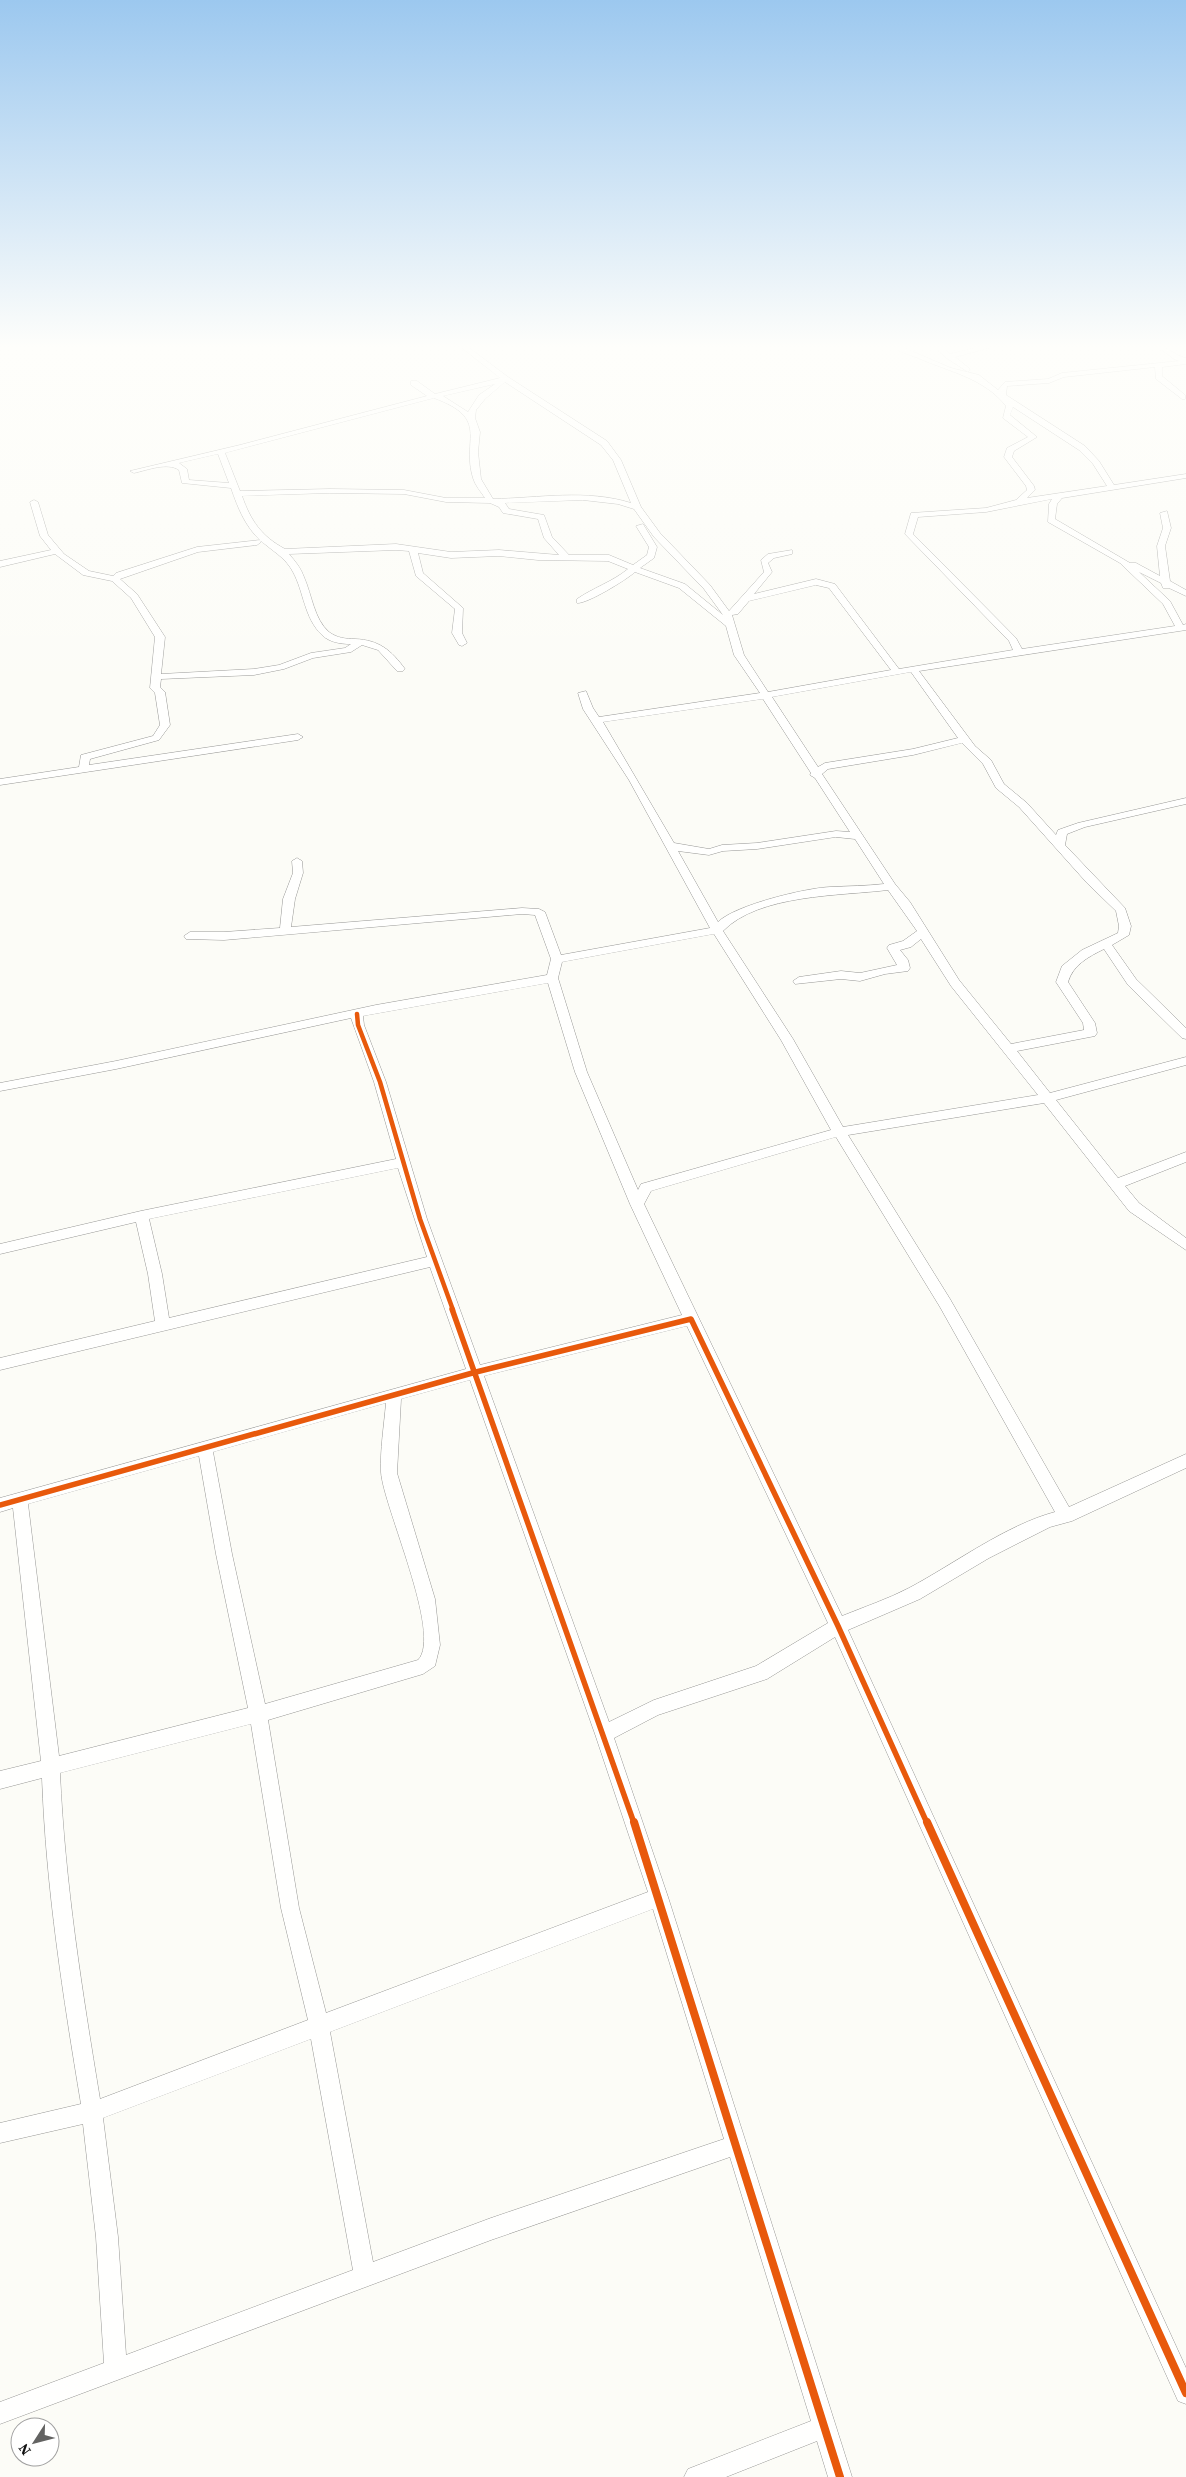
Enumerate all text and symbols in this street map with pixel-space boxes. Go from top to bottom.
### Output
north arrow [10,2417,60,2467]
text: N [13,2440,36,2460]

